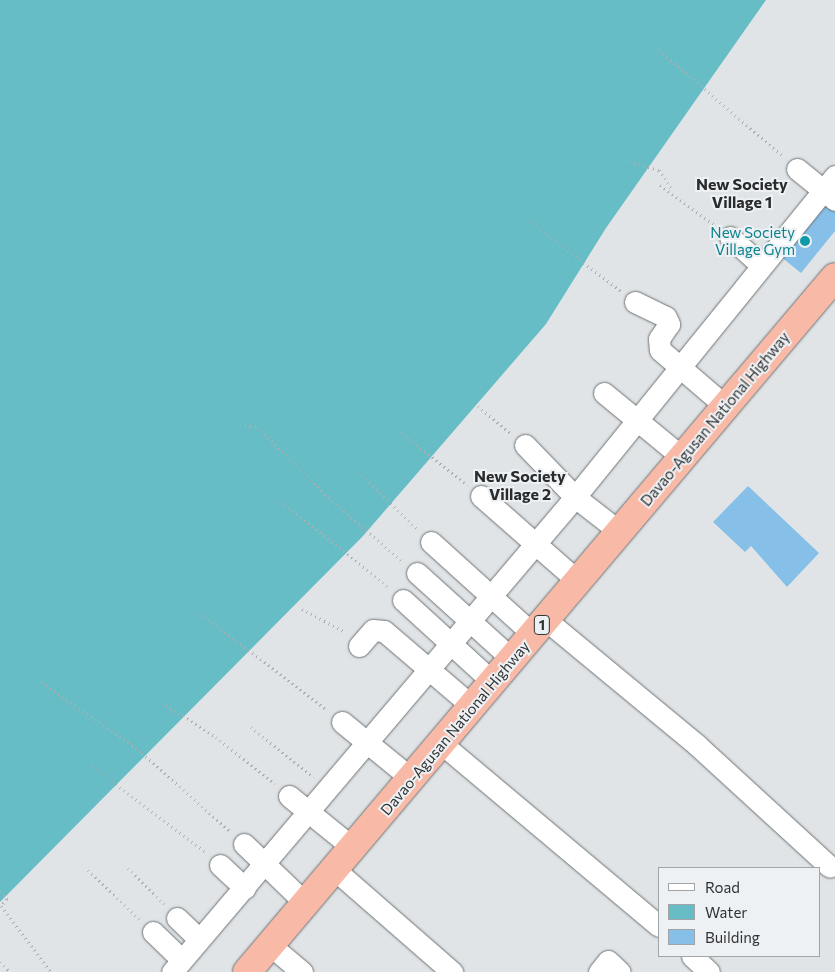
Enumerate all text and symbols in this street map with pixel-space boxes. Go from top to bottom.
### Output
district label: New Society Village 1 [696,174,788,212]
place label: New Society Village Gym [710,223,795,258]
marker: New Society Village Gym [799,235,811,247]
street label: Davao-Agusan National Highway [637,328,793,510]
district label: New Society Village 2 [474,466,566,504]
road number: 1 [533,614,551,636]
street label: Davao-Agusan National Highway [377,637,533,819]
legend [658,867,820,957]
text: Road [705,878,740,896]
text: Water [705,903,747,921]
text: Building [705,928,760,946]

